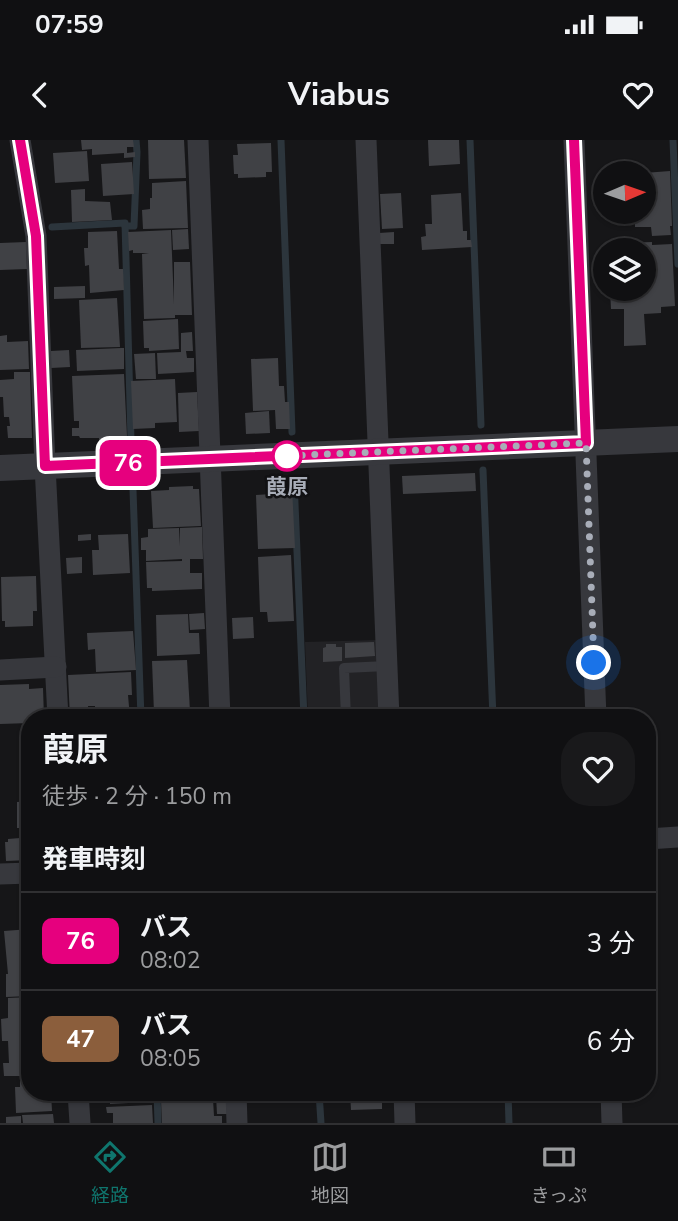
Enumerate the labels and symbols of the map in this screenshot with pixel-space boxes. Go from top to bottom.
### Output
north arrow [593,161,656,224]
line badge: 76 [96,440,160,486]
marker: 葭原 [272,441,302,471]
place label: 葭原 [266,473,308,501]
your location [576,645,611,680]

